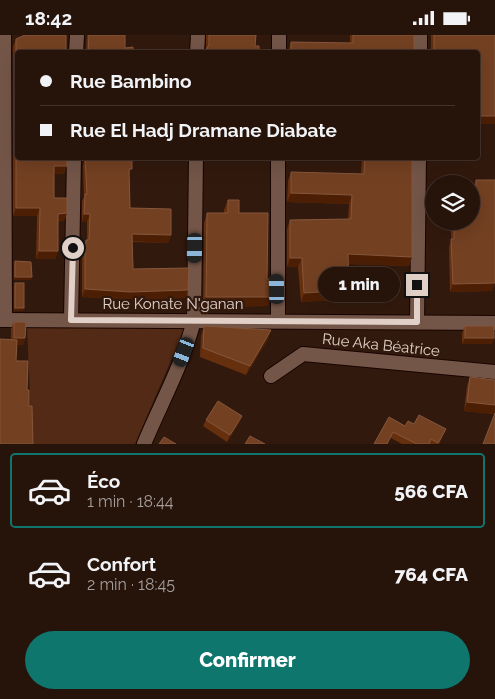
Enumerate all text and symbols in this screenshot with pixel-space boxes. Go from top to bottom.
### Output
text: 18:42 [25,7,72,29]
text: Rue Bambino [70,70,192,92]
text: Rue El Hadj Dramane Diabate [70,119,337,141]
map controls [425,175,480,230]
button: layers [425,175,480,230]
car [187,233,202,263]
route start [62,237,84,259]
callout: 1 min [317,267,400,303]
car [269,274,284,304]
route end [406,274,428,296]
text: 1 min [338,275,380,294]
street label: Rue Konate N'ganan [102,295,244,313]
street label: Rue Aka Béatrice [321,330,441,360]
car [171,335,196,369]
icon: car [27,468,72,513]
text: Éco [87,470,120,492]
text: 566 CFA [394,480,468,502]
text: 1 min · 18:44 [87,492,173,511]
icon: car [27,551,72,596]
text: Confort [87,553,156,575]
text: 764 CFA [394,563,468,585]
text: 2 min · 18:45 [87,575,175,594]
button: Confirmer [25,631,470,689]

